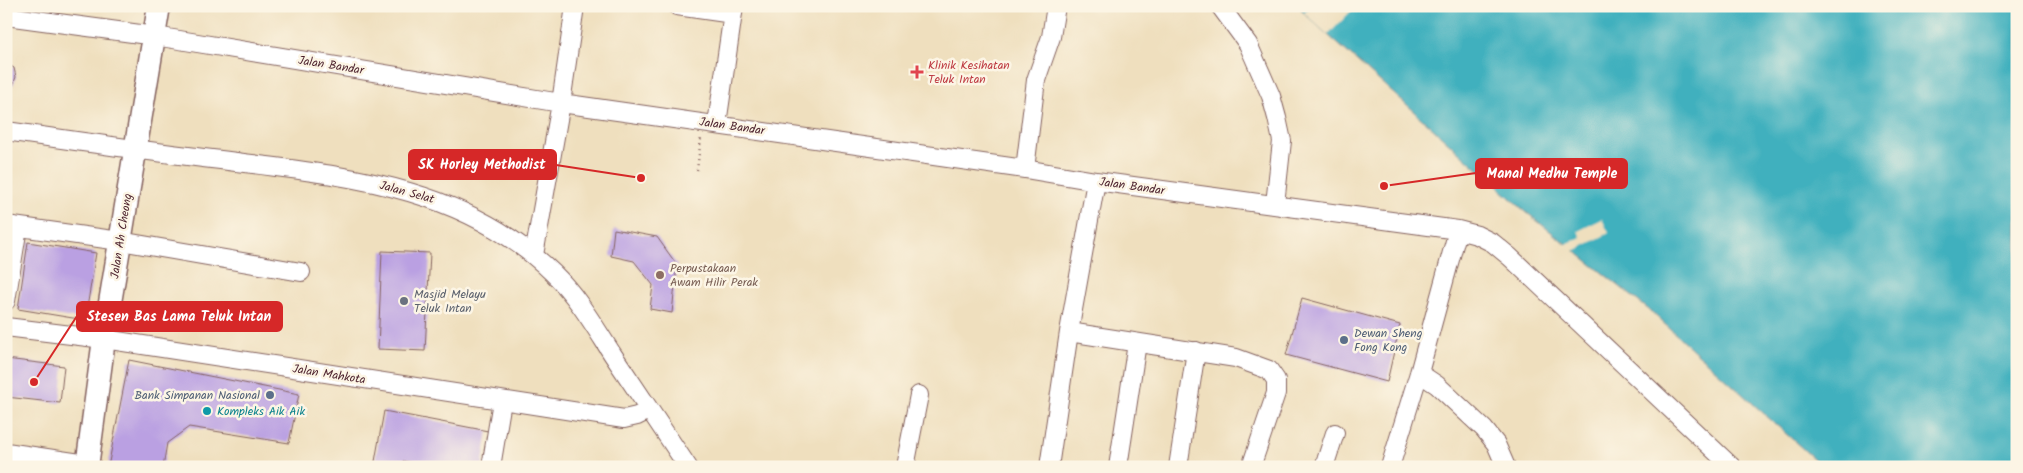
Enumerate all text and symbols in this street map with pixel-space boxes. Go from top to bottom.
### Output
street label: Jalan Bandar [297,51,366,80]
place label: Klinik Kesihatan Teluk Intan [928,56,1010,89]
marker: Klinik Kesihatan Teluk Intan [910,65,924,79]
street label: Jalan Bandar [698,112,767,141]
callout: SK Horley Methodist [409,150,556,179]
text: SK Horley Methodist [418,154,546,176]
callout: Manal Medhu Temple [1476,159,1627,188]
text: Manal Medhu Temple [1487,163,1618,185]
street label: Jalan Bandar [1098,172,1167,201]
street label: Jalan Selat [377,176,437,209]
street label: Jalan Ah Cheong [105,192,138,280]
place label: Perpustakaan Awam Hilir Perak [670,259,758,292]
marker: Perpustakaan Awam Hilir Perak [654,269,666,281]
place label: Masjid Melayu Teluk Intan [414,285,486,318]
marker: Masjid Melayu Teluk Intan [398,295,410,307]
callout: Stesen Bas Lama Teluk Intan [77,302,282,331]
text: Stesen Bas Lama Teluk Intan [87,306,272,328]
place label: Dewan Sheng Fong Kong [1354,324,1423,357]
marker: Dewan Sheng Fong Kong [1338,334,1350,346]
street label: Jalan Mahkota [291,359,367,390]
place label: Bank Simpanan Nasional [134,386,260,405]
marker: Bank Simpanan Nasional [264,389,276,401]
place label: Kompleks Aik Aik [217,402,305,421]
marker: Kompleks Aik Aik [201,405,213,417]

